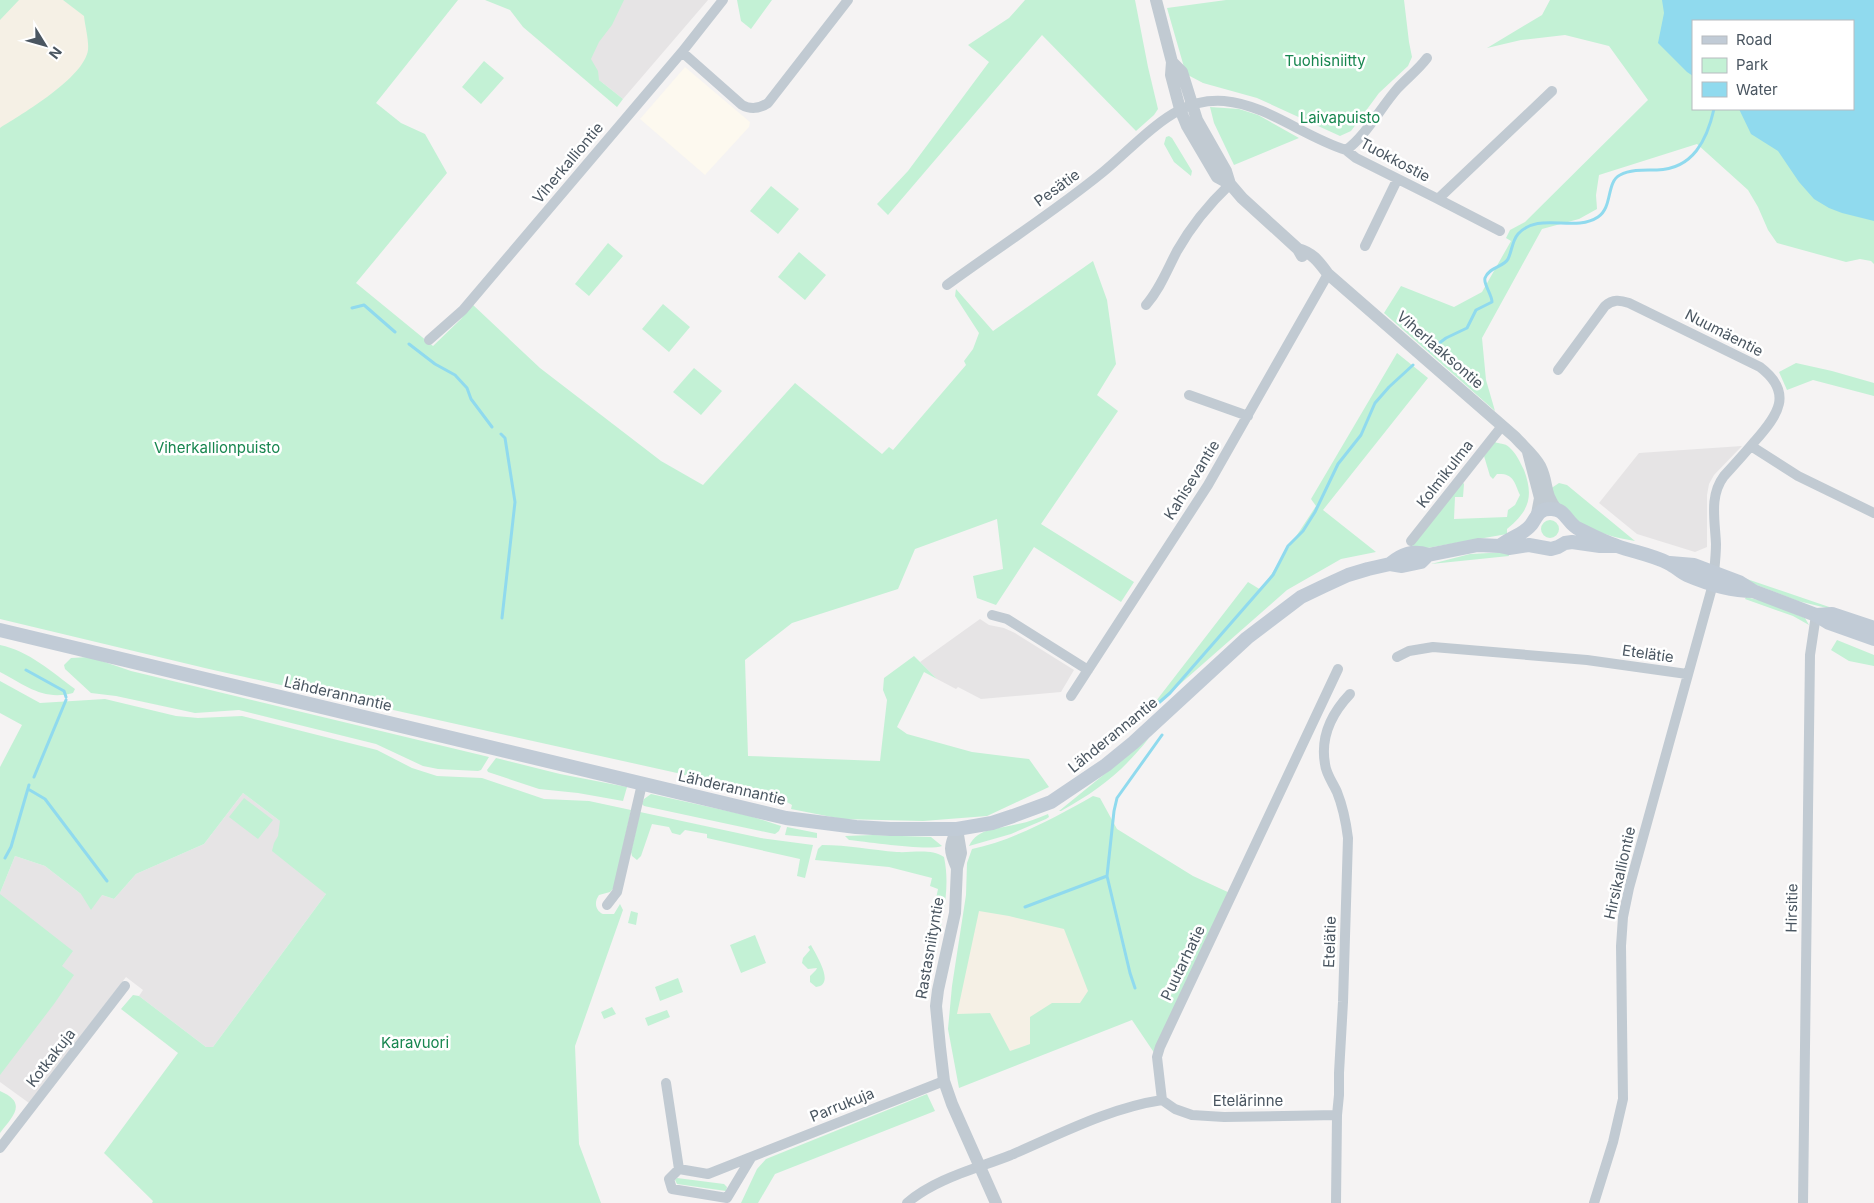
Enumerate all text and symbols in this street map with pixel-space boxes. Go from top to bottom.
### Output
north arrow [20,20,70,70]
legend [1692,20,1854,110]
text: Road [1736,30,1772,49]
text: N [46,44,66,63]
park label: Tuohisniitty [1284,51,1366,70]
text: Park [1736,55,1769,74]
text: Water [1736,80,1778,99]
park label: Laivapuisto [1300,108,1380,127]
street label: Viherkalliontie [528,118,607,207]
street label: Tuokkostie [1357,133,1434,186]
street label: Pesätie [1030,165,1083,211]
street label: Nuumäentie [1682,305,1767,360]
street label: Viherlaaksontie [1393,307,1488,393]
street label: Kahisevantie [1160,436,1224,523]
street label: Kolmikulma [1412,436,1477,512]
park label: Viherkallionpuisto [154,438,280,457]
street label: Etelätie [1621,640,1675,667]
street label: Lähderannantie [282,672,394,715]
street label: Lähderannantie [1064,693,1161,777]
street label: Lähderannantie [676,766,788,809]
street label: Hirsikalliontie [1600,825,1639,921]
street label: Hirsitie [1782,883,1801,933]
street label: Rastasniityntie [911,895,948,1000]
street label: Etelätie [1319,916,1340,968]
street label: Puutarhatie [1156,922,1209,1003]
street label: Kotkakuja [22,1025,79,1091]
park label: Karavuori [381,1033,449,1052]
street label: Parrukuja [807,1083,877,1126]
street label: Etelärinne [1213,1091,1283,1110]

